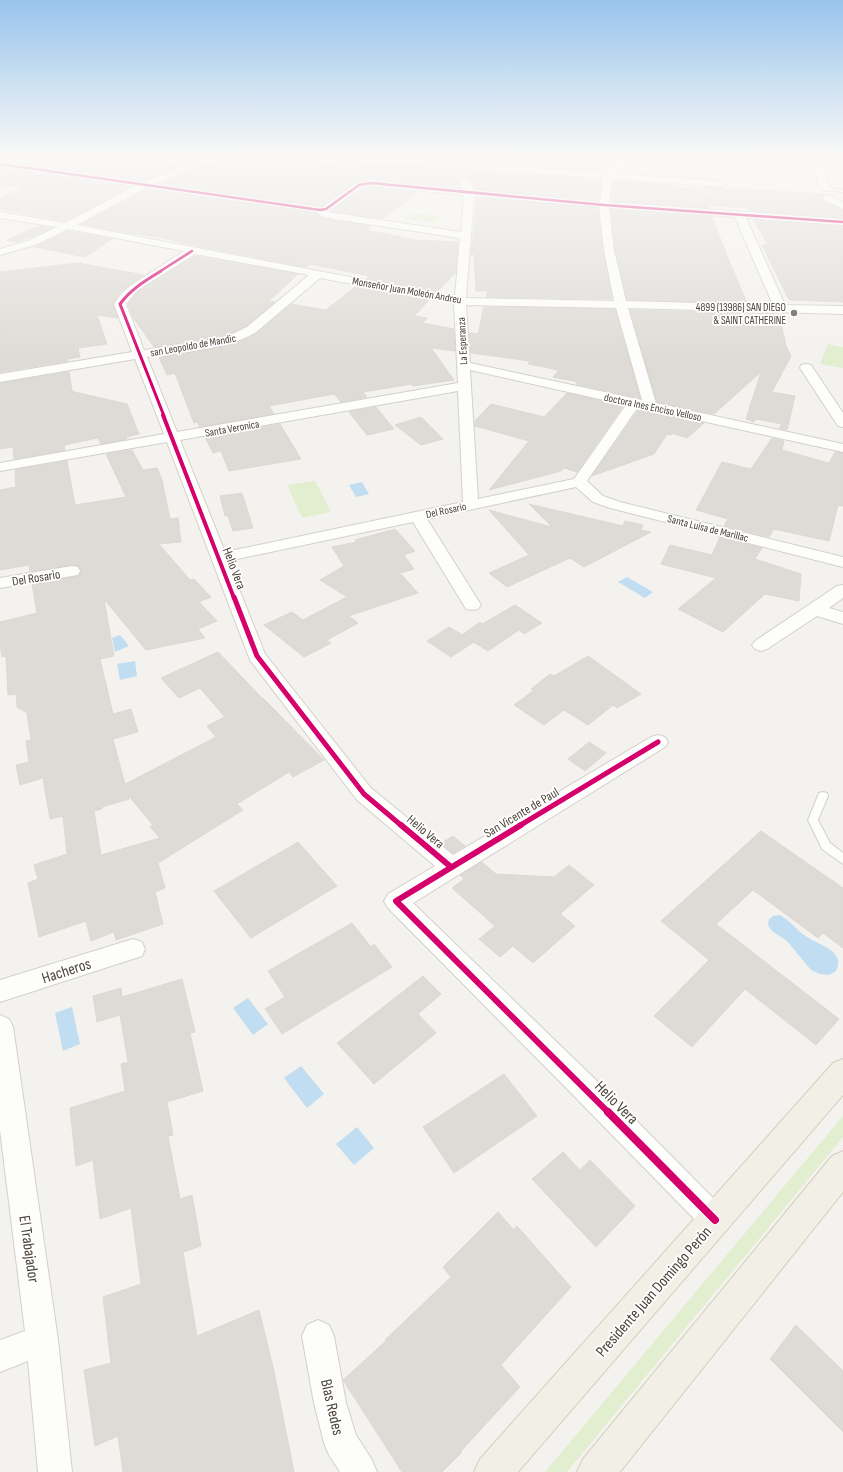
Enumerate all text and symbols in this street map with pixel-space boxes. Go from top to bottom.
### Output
street label: Monseñor Juan Moleón Andreu [351,274,463,307]
place label: 4899 (13986) SAN DIEGO & SAINT CATHERINE [696,301,786,327]
marker: 4899 (13986) SAN DIEGO & SAINT CATHERINE [789,308,799,318]
street label: La Esperanza [455,317,470,365]
street label: san Leopoldo de Mandic [149,332,237,359]
street label: doctora Ines Enciso Velloso [603,391,703,424]
street label: Santa Veronica [204,417,260,440]
street label: Del Rosario [425,500,468,521]
street label: Santa Luisa de Marillac [666,512,750,545]
street label: Helio Vera [219,545,249,592]
street label: Del Rosario [11,566,61,590]
street label: San Vicente de Paul [481,784,562,841]
street label: Helio Vera [404,812,447,852]
street label: Hacheros [39,954,94,988]
street label: Helio Vera [590,1077,642,1129]
street label: El Trabajador [14,1214,43,1284]
street label: Presidente Juan Domingo Perón [592,1223,716,1361]
street label: Blas Redes [316,1377,347,1438]

